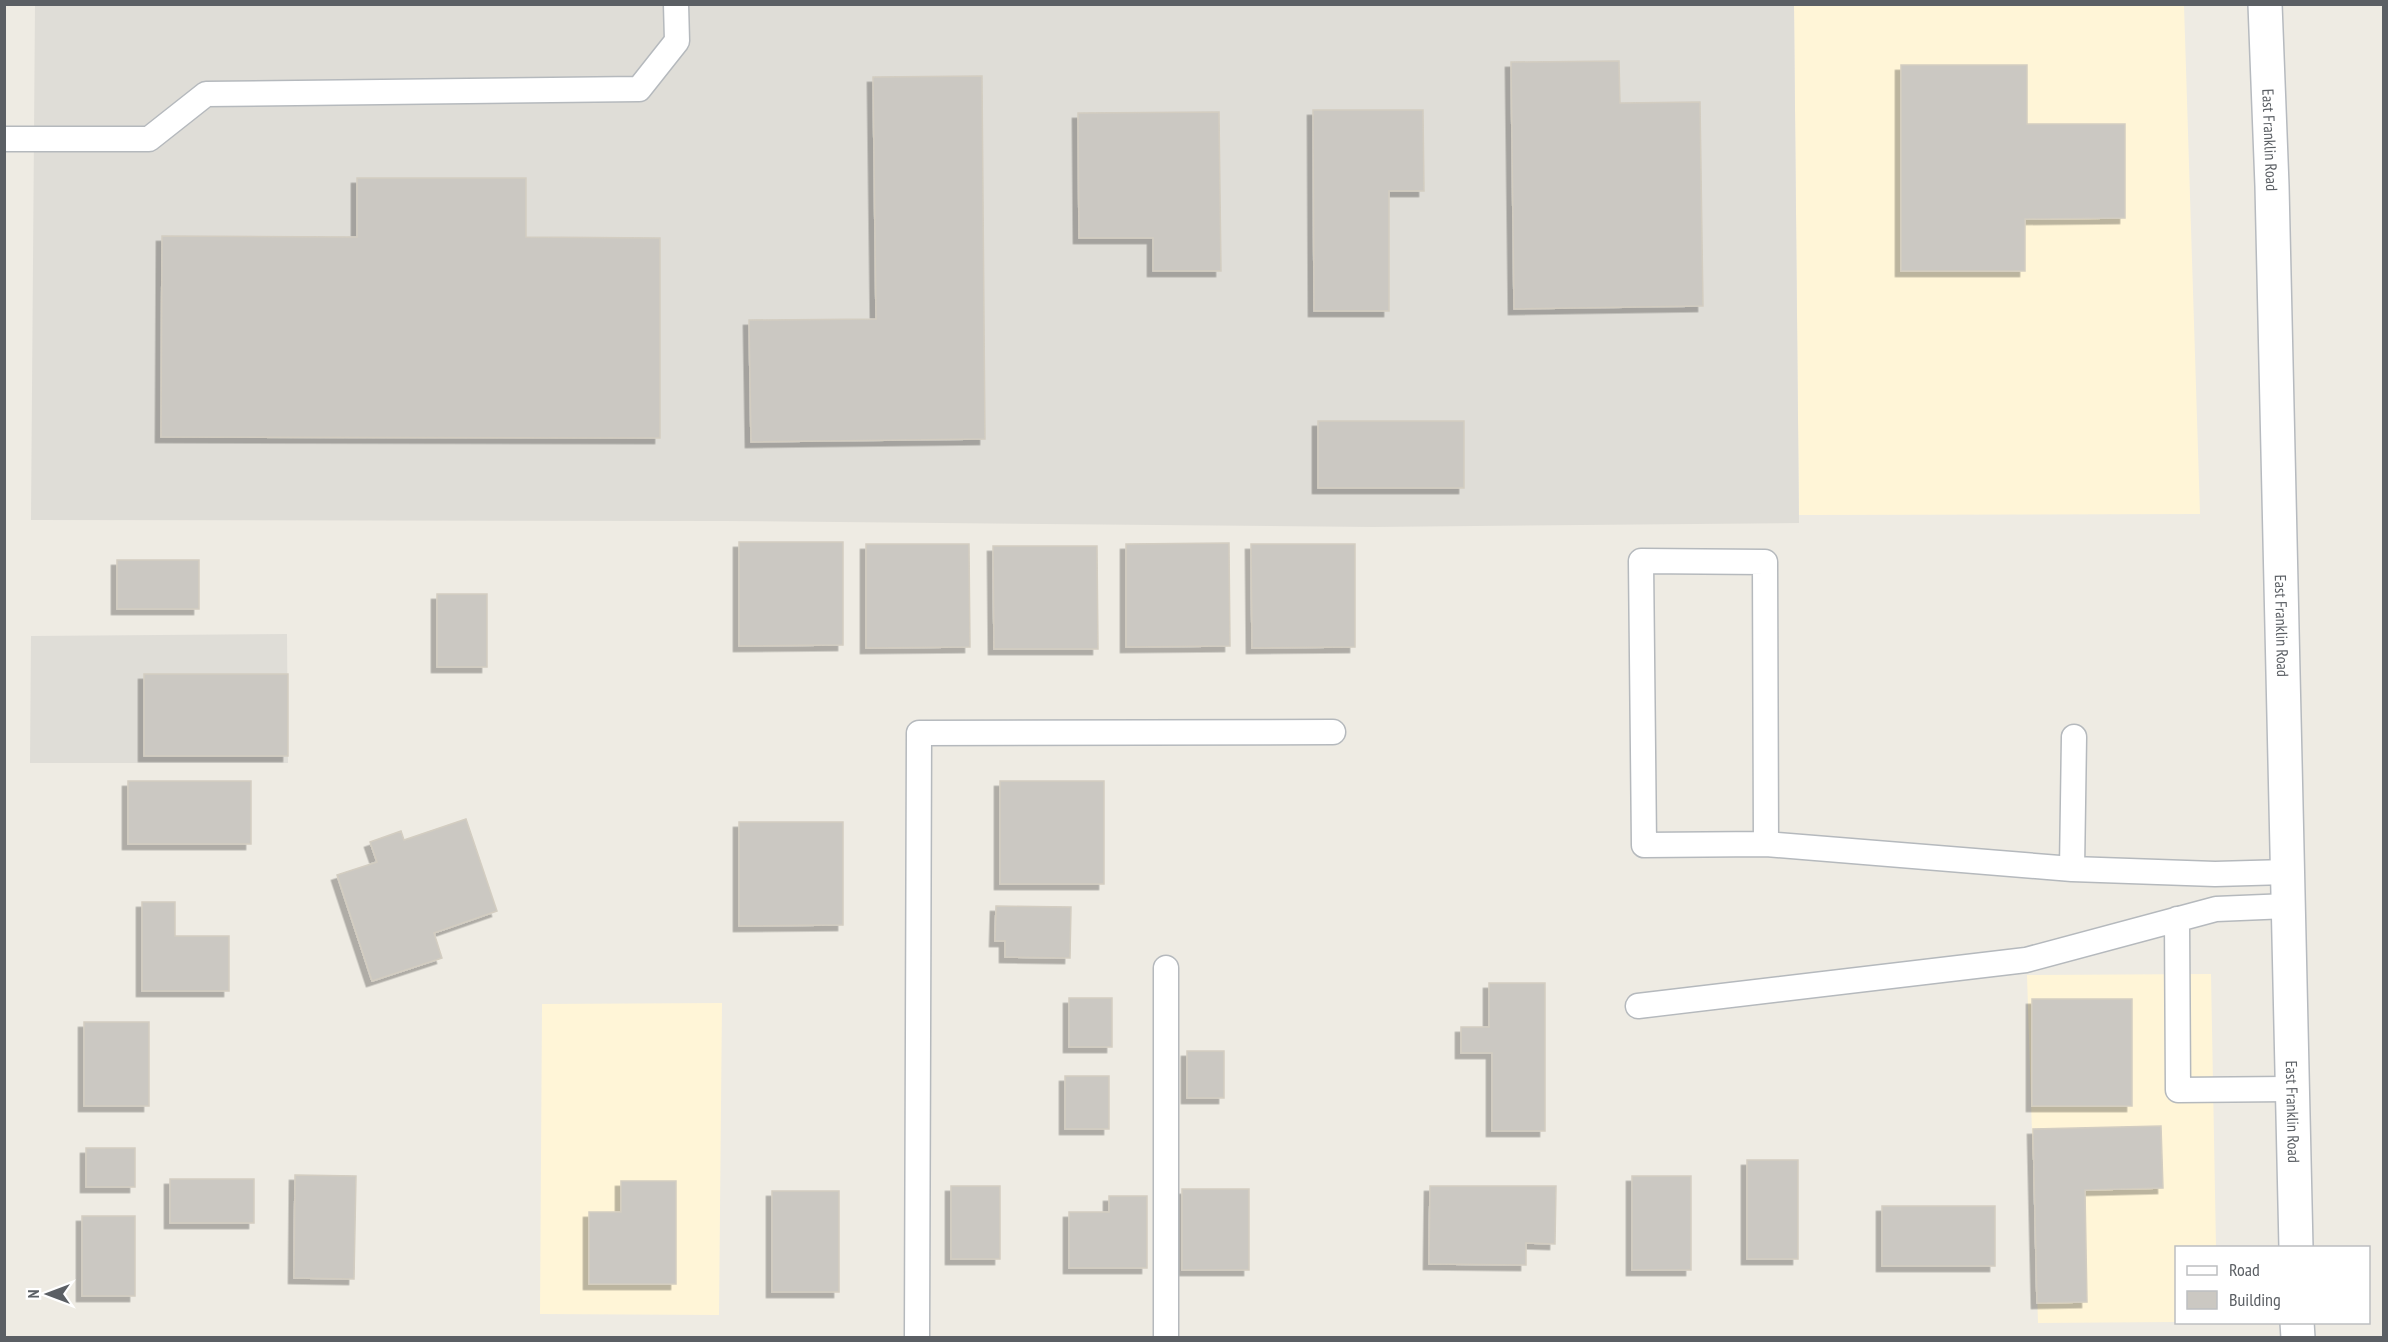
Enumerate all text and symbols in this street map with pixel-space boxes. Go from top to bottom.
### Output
street label: East Franklin Road [2258,88,2282,191]
street label: East Franklin Road [2271,574,2293,677]
street label: East Franklin Road [2282,1060,2304,1163]
legend [2175,1246,2370,1324]
text: Road [2229,1258,2260,1281]
north arrow [18,1264,78,1324]
text: Building [2229,1288,2281,1311]
text: N [23,1290,43,1298]

